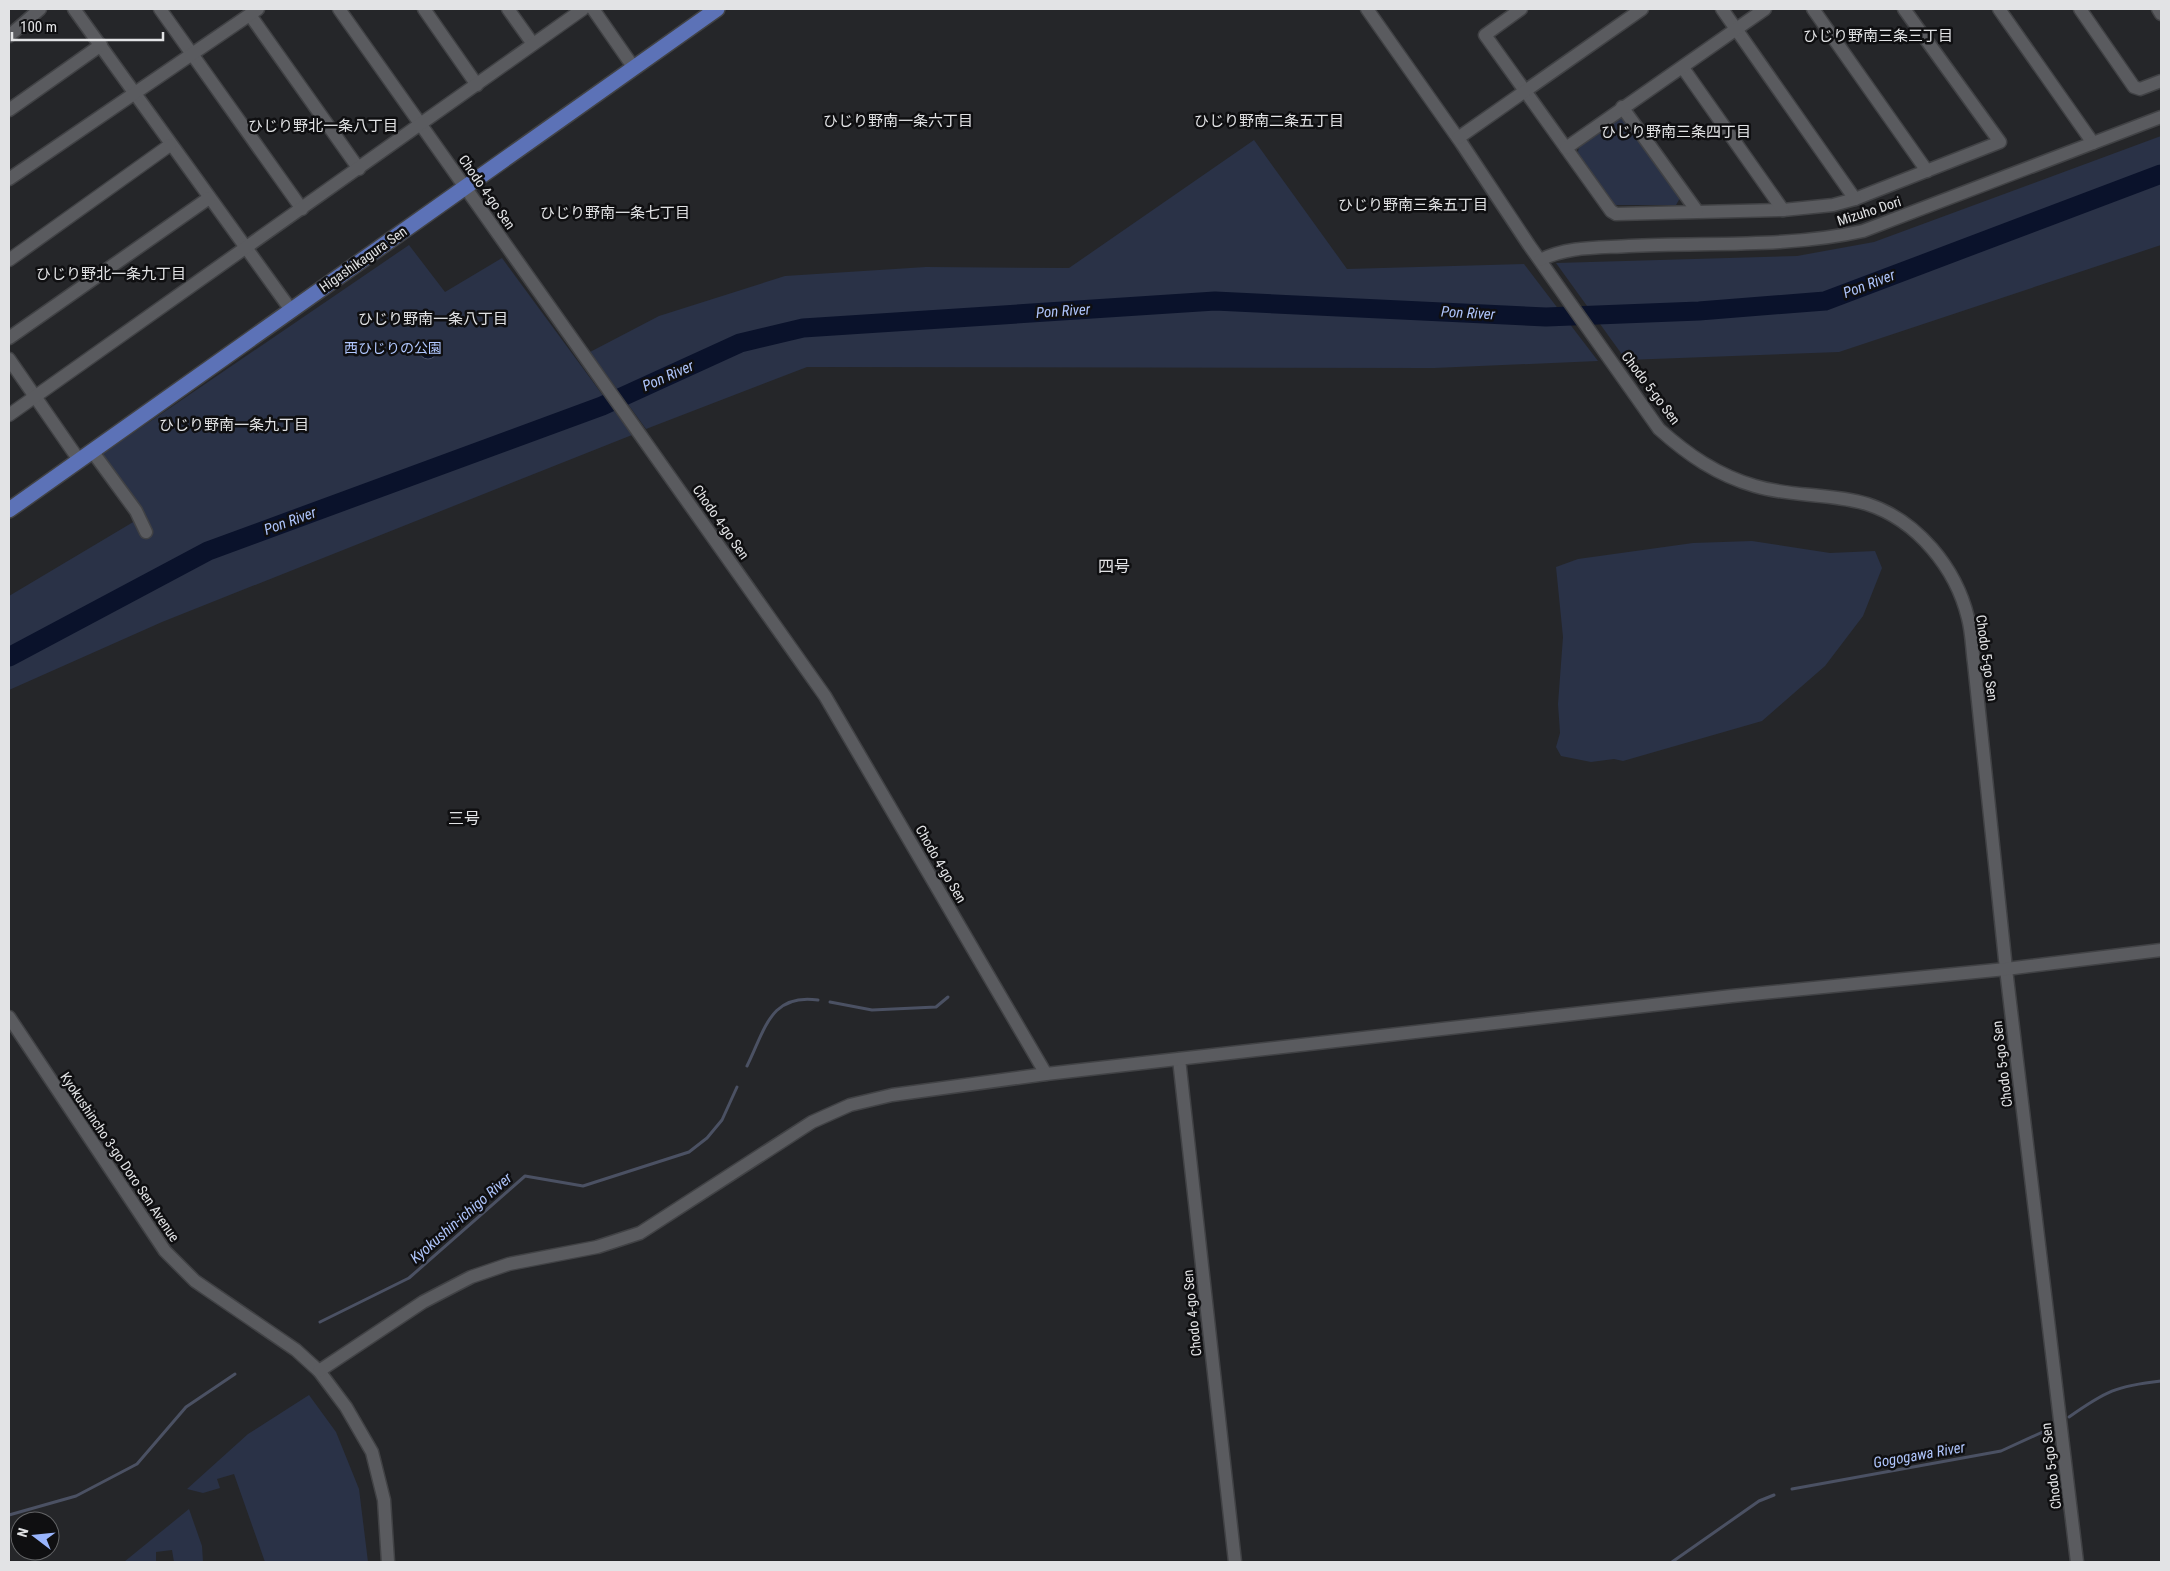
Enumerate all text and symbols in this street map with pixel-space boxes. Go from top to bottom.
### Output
scale bar [12,10,164,42]
text: 100 m [20,18,57,36]
district label: ひじり野南三条三丁目 [1803,27,1953,45]
district label: ひじり野南一条六丁目 [823,112,973,130]
district label: ひじり野南二条五丁目 [1194,112,1344,130]
district label: ひじり野北一条八丁目 [248,117,398,135]
district label: ひじり野南三条四丁目 [1601,123,1751,141]
street label: Chodo 4-go Sen [455,152,519,232]
street label: Mizuho Dori [1835,193,1903,229]
district label: ひじり野南三条五丁目 [1338,196,1488,214]
district label: ひじり野南一条七丁目 [540,204,690,222]
street label: Higashikagura Sen [316,223,410,295]
district label: ひじり野北一条九丁目 [36,265,186,283]
water label: Pon River [1840,266,1898,302]
water label: Pon River [1035,300,1091,322]
water label: Pon River [1440,303,1496,323]
district label: ひじり野南一条八丁目 [358,310,508,328]
park label: 西ひじりの公園 [344,340,442,356]
street label: Chodo 5-go Sen [1618,348,1684,428]
water label: Pon River [640,357,697,395]
district label: ひじり野南一条九丁目 [159,416,309,434]
street label: Chodo 4-go Sen [689,482,753,562]
water label: Pon River [261,503,319,539]
district label: 四号 [1098,557,1130,576]
street label: Chodo 5-go Sen [1973,614,2001,702]
district label: 三号 [448,809,480,828]
street label: Chodo 4-go Sen [912,822,970,906]
street label: Chodo 5-go Sen [1989,1020,2015,1108]
street label: Kyokushincho 3-go Doro Sen Avenue [57,1069,183,1245]
water label: Kyokushin-ichigo River [406,1169,516,1267]
street label: Chodo 4-go Sen [1179,1269,1205,1357]
street label: Chodo 5-go Sen [2038,1422,2064,1510]
water label: Gogogawa River [1872,1438,1967,1472]
north arrow [10,1511,60,1561]
text: N [14,1526,31,1539]

